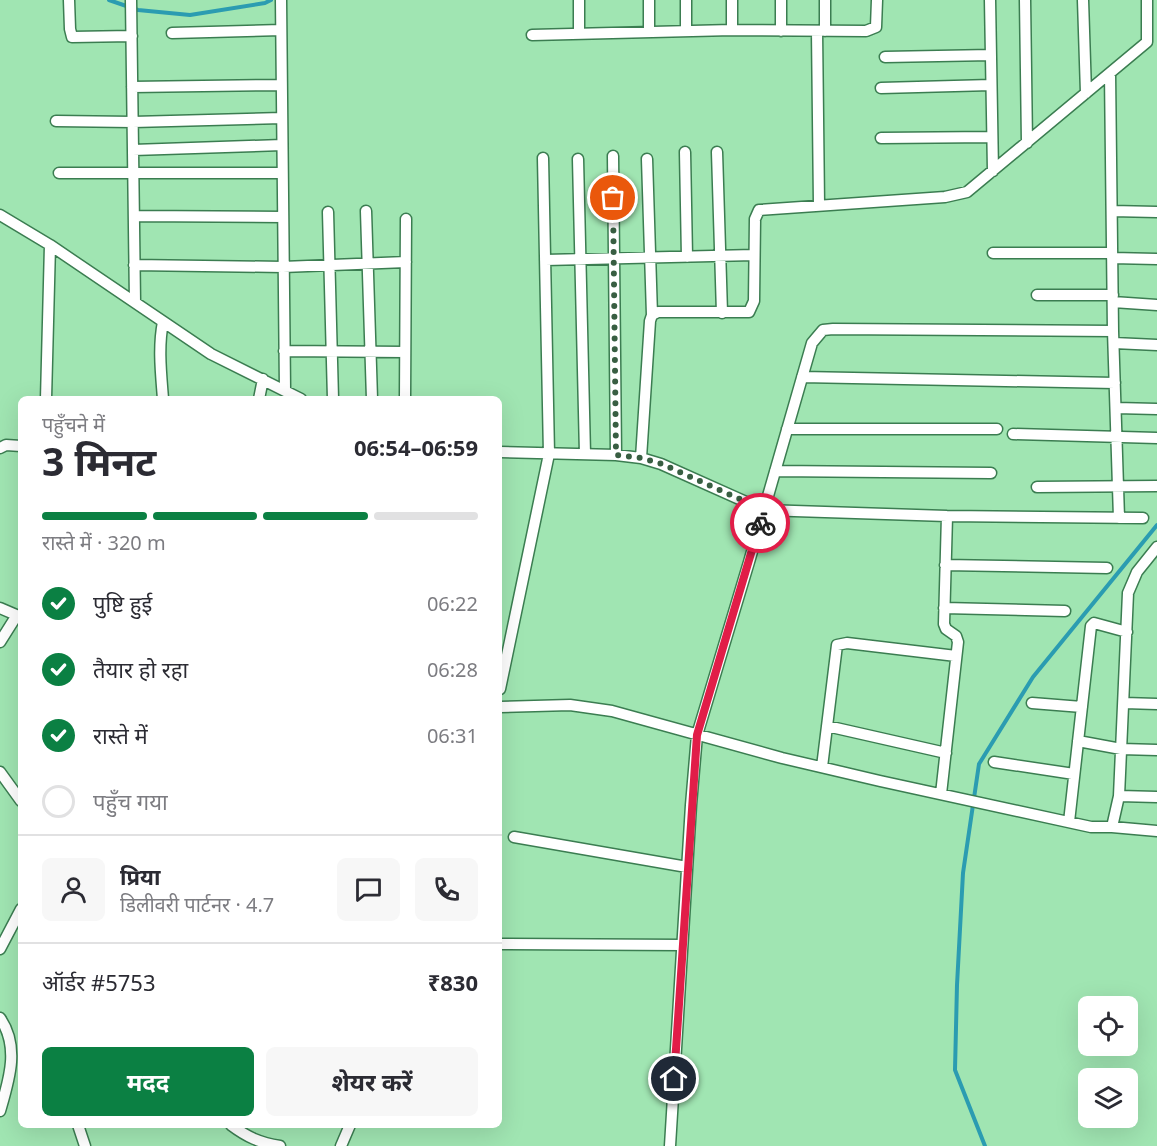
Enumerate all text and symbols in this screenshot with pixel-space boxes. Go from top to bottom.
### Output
pin [587,172,638,223]
icon: bag [596,181,629,214]
text: पहुँचने में [42,411,105,438]
text: 06:54–06:59 [354,432,478,462]
text: 3 मिनट [42,434,156,487]
courier [730,493,790,553]
icon: bike [744,507,777,540]
text: रास्ते में · 320 m [42,529,166,556]
icon: check [42,587,75,620]
text: पुष्टि हुई [93,588,152,618]
text: 06:22 [427,590,478,617]
icon: check [42,653,75,686]
text: तैयार हो रहा [93,654,188,684]
text: 06:28 [427,656,478,683]
icon: check [42,719,75,752]
text: रास्ते में [93,720,148,750]
text: 06:31 [427,722,478,749]
text: पहुँच गया [93,786,168,816]
button: person [42,858,105,921]
button: chat [337,858,400,921]
button: phone [415,858,478,921]
text: प्रिया [120,861,160,891]
text: डिलीवरी पार्टनर · 4.7 [120,891,274,918]
text: ऑर्डर #5753 [42,967,156,997]
text: ₹830 [428,967,478,997]
map controls [1078,996,1138,1128]
button: locate [1078,996,1138,1056]
button: मदद [42,1047,254,1116]
button: शेयर करें [266,1047,478,1116]
pin [648,1053,699,1104]
icon: home [657,1062,690,1095]
button: layers [1078,1068,1138,1128]

